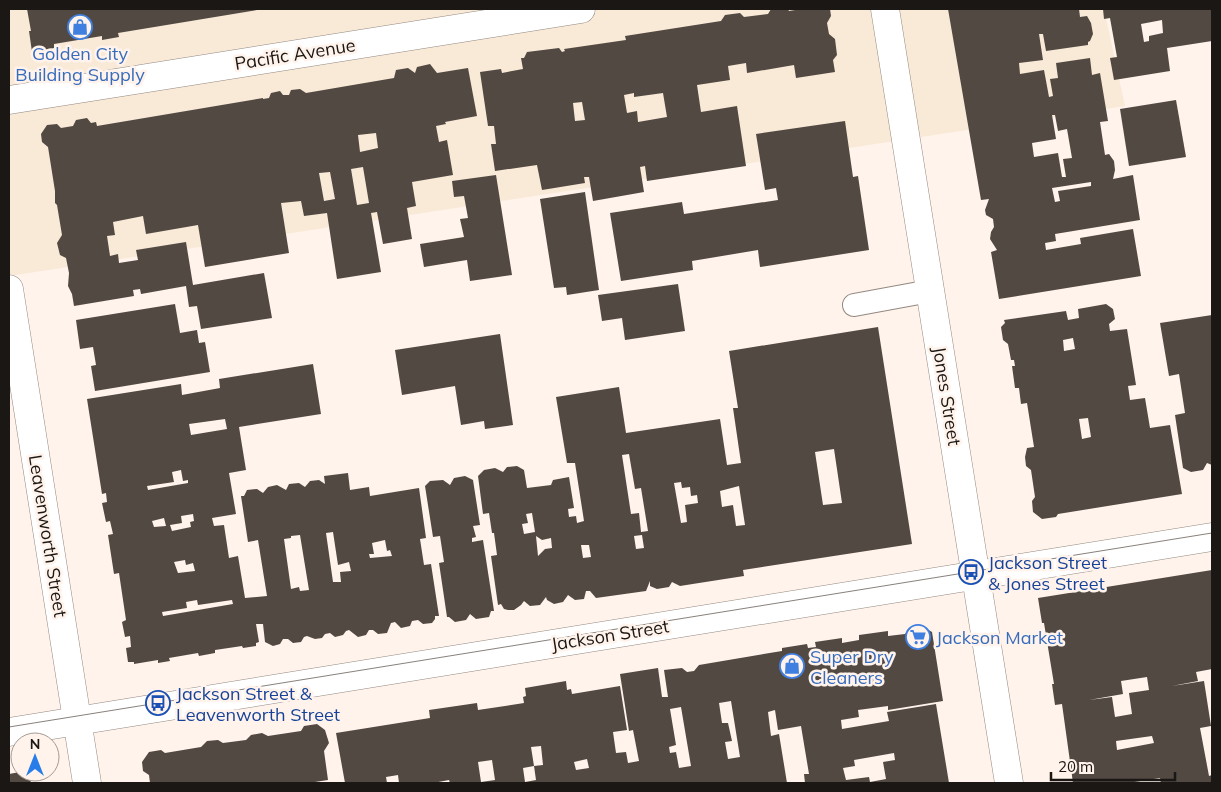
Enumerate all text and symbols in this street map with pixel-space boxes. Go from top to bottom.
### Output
shop icon: Golden City Building Supply [67,14,93,40]
street label: Pacific Avenue [233,33,357,75]
place label: Golden City Building Supply [15,42,145,86]
street label: Jones Street [928,345,966,447]
street label: Leavenworth Street [24,453,72,619]
place label: Jackson Street & Jones Street [988,551,1107,595]
bus stop icon: Jackson Street & Jones Street [958,559,984,585]
street label: Jackson Street [549,614,671,656]
supermarket icon: Jackson Market [905,624,931,650]
place label: Jackson Market [936,626,1063,649]
place label: Super Dry Cleaners [810,645,894,689]
shop icon: Super Dry Cleaners [779,653,805,679]
place label: Jackson Street & Leavenworth Street [176,682,340,726]
bus stop icon: Jackson Street & Leavenworth Street [145,690,171,716]
north arrow [10,732,60,782]
text: N [30,735,40,753]
scale bar [1051,750,1175,782]
text: 20 m [1058,757,1093,776]

